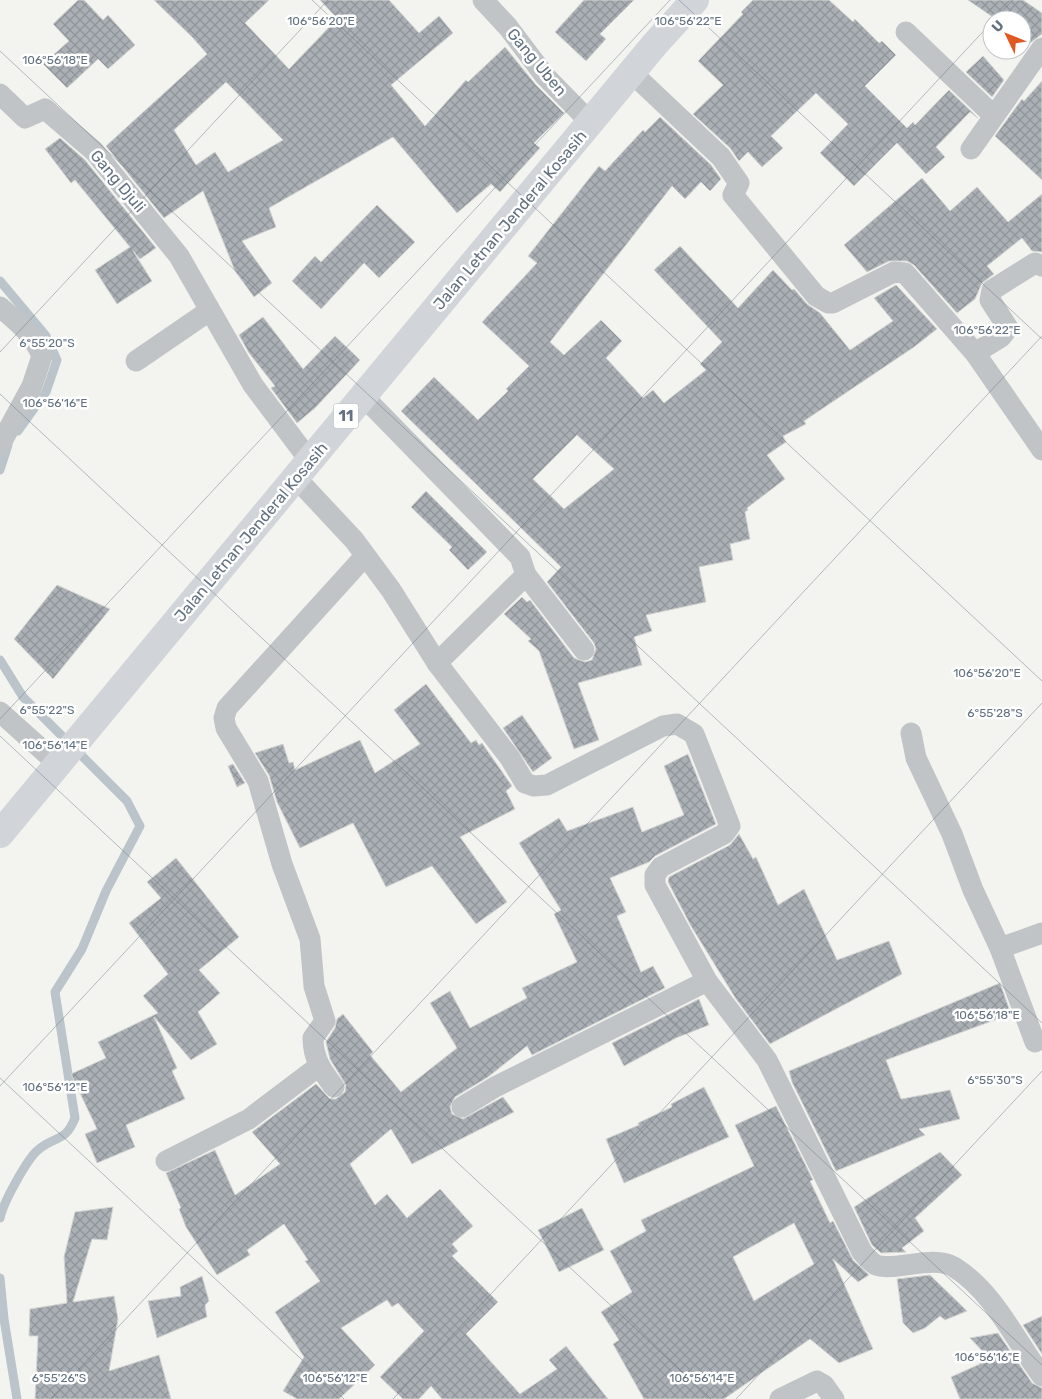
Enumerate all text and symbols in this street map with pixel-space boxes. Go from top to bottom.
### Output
north arrow [982,10,1032,60]
text: 106°56'20"E [287,14,355,28]
text: 106°56'22"E [654,14,722,28]
text: U [988,17,1008,36]
street label: Gang Uben [503,24,571,100]
text: 106°56'18"E [22,53,88,67]
street label: Jalan Letnan Jenderal Kosasih [429,126,591,314]
street label: Gang Djuli [86,146,150,216]
text: 106°56'22"E [953,323,1021,337]
text: 6°55'20"S [19,336,75,350]
text: 106°56'16"E [23,396,87,410]
road number: 11 [334,404,358,428]
street label: Jalan Letnan Jenderal Kosasih [170,438,332,626]
text: 106°56'20"E [953,666,1021,680]
text: 6°55'22"S [20,703,74,717]
text: 6°55'28"S [967,706,1023,720]
text: 106°56'14"E [22,738,88,752]
text: 106°56'18"E [954,1008,1020,1022]
text: 6°55'30"S [967,1073,1023,1087]
text: 106°56'12"E [22,1080,88,1094]
text: 106°56'16"E [955,1350,1019,1364]
text: 6°55'26"S [32,1371,86,1385]
text: 106°56'12"E [302,1371,368,1385]
text: 106°56'14"E [669,1371,735,1385]

